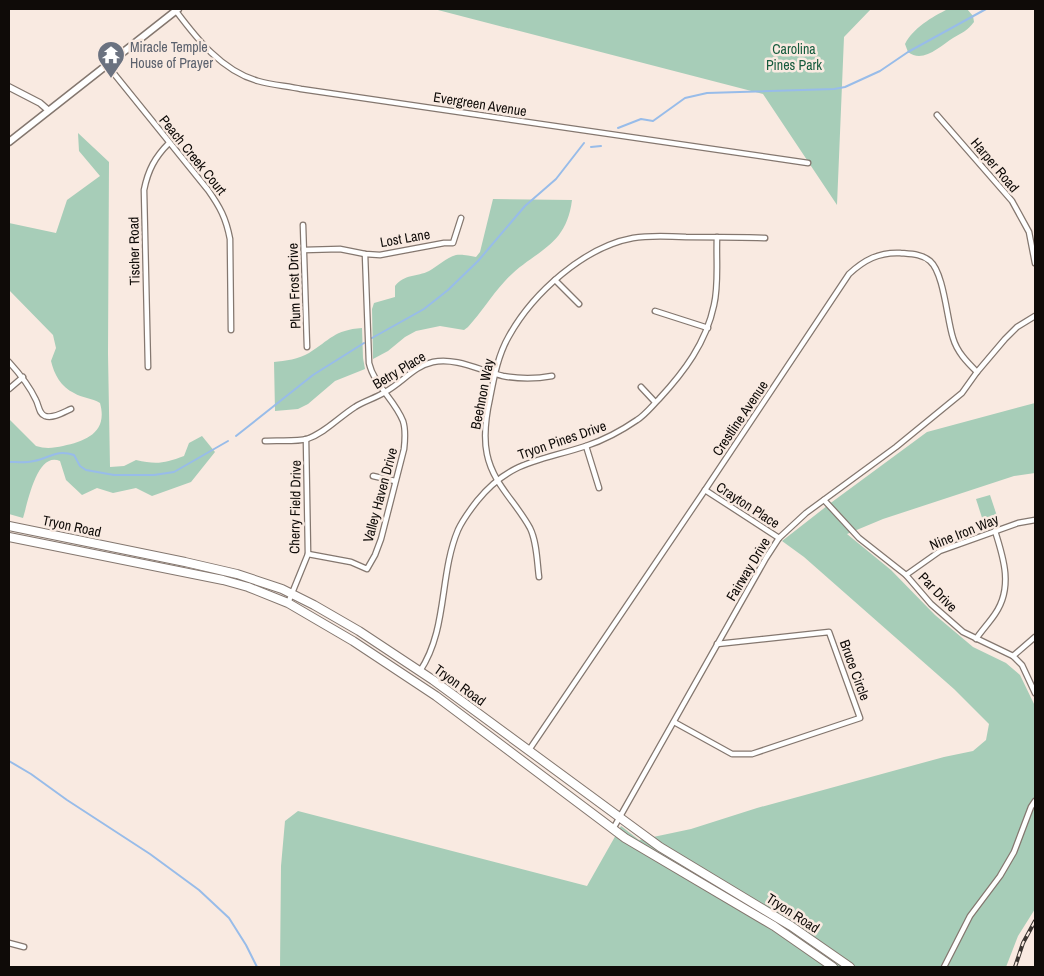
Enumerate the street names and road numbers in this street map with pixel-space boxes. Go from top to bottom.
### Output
street label: Evergreen Avenue [432,88,528,120]
street label: Peach Creek Court [155,111,231,199]
street label: Harper Road [967,134,1023,196]
street label: Tischer Road [124,217,144,285]
street label: Lost Lane [379,225,431,251]
street label: Plum Frost Drive [284,243,304,329]
street label: Betry Place [369,347,429,393]
street label: Beehnon Way [466,357,498,431]
street label: Crestline Avenue [708,377,772,459]
street label: Tryon Pines Drive [516,416,608,464]
street label: Valley Haven Drive [359,446,401,544]
street label: Cherry Field Drive [285,460,305,554]
street label: Crayton Place [713,478,783,532]
street label: Nine Iron Way [927,510,1001,554]
street label: Tryon Road [41,511,103,541]
street label: Fairway Drive [722,534,774,604]
street label: Par Drive [915,568,961,616]
street label: Bruce Circle [836,637,874,703]
street label: Tryon Road [431,660,489,710]
street label: Tryon Road [763,889,823,937]

